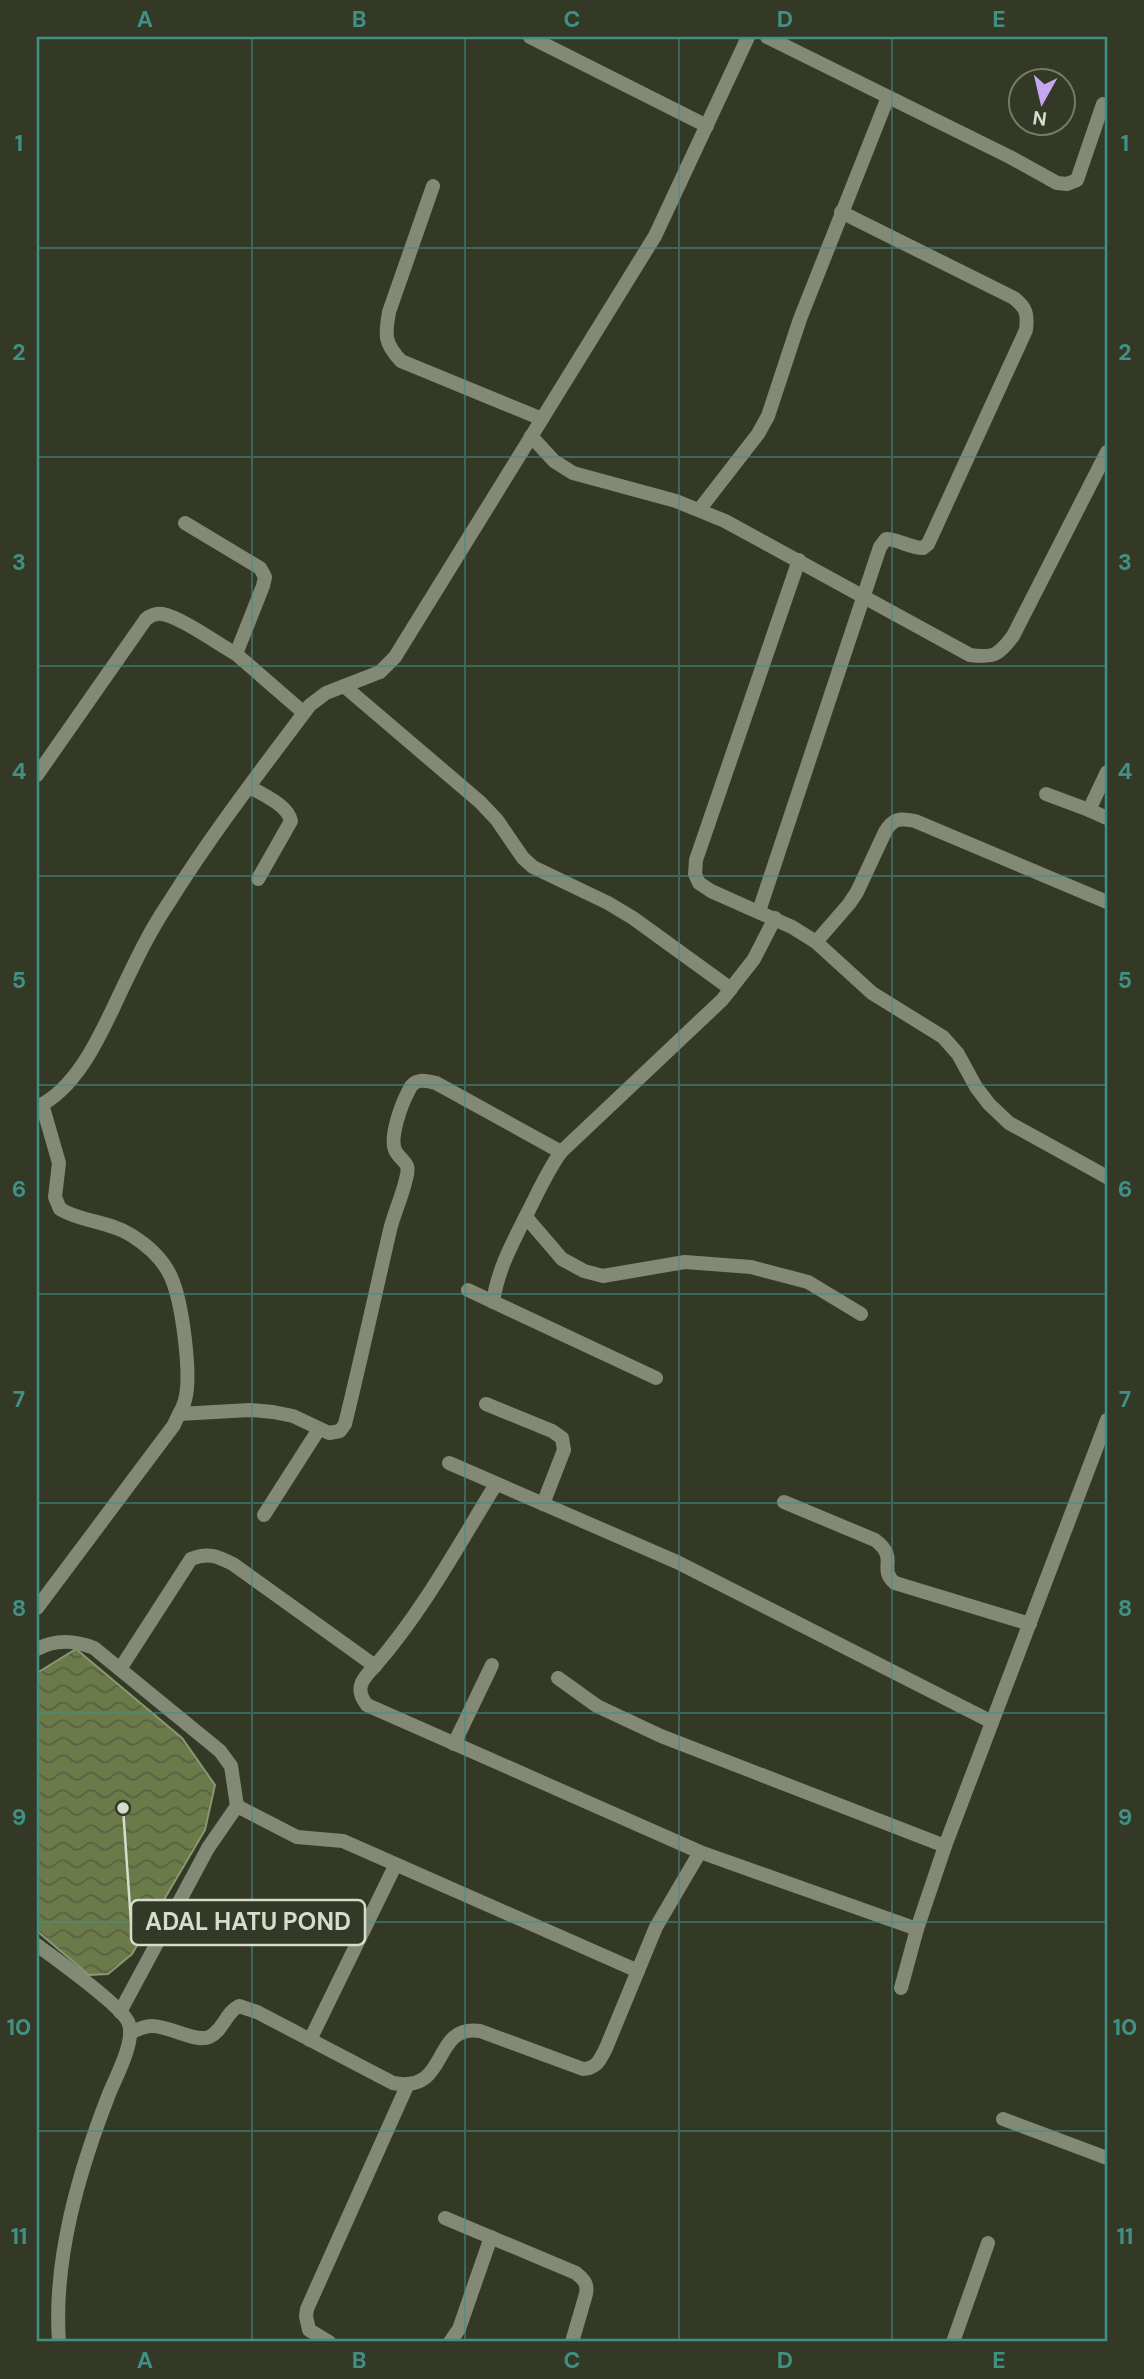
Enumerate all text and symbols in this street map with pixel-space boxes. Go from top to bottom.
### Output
text: A [137,4,153,34]
text: B [352,4,366,34]
text: C [564,4,580,34]
text: D [777,4,793,34]
text: E [992,4,1006,34]
north arrow [1007,66,1078,136]
text: N [1031,105,1048,132]
text: 1 [15,128,23,158]
text: 1 [1121,128,1129,158]
text: 2 [12,337,26,367]
text: 2 [1118,337,1132,367]
text: 3 [12,547,26,577]
text: 3 [1118,547,1132,577]
text: 4 [12,756,27,786]
text: 4 [1118,756,1133,786]
text: 5 [12,965,26,995]
text: 5 [1118,965,1132,995]
text: 6 [12,1174,26,1204]
text: 6 [1118,1174,1132,1204]
text: 7 [13,1384,25,1414]
text: 7 [1119,1384,1131,1414]
text: 8 [12,1593,26,1623]
text: 8 [1118,1593,1132,1623]
text: 9 [12,1802,26,1832]
text: 9 [1118,1802,1132,1832]
callout: ADAL HATU POND [131,1900,365,1945]
text: ADAL HATU POND [145,1906,351,1937]
text: 10 [7,2012,31,2042]
text: 10 [1113,2012,1137,2042]
text: 11 [11,2221,27,2251]
text: 11 [1117,2221,1133,2251]
text: A [137,2345,153,2375]
text: B [352,2345,366,2375]
text: C [564,2345,580,2375]
text: D [777,2345,793,2375]
text: E [992,2345,1006,2375]

